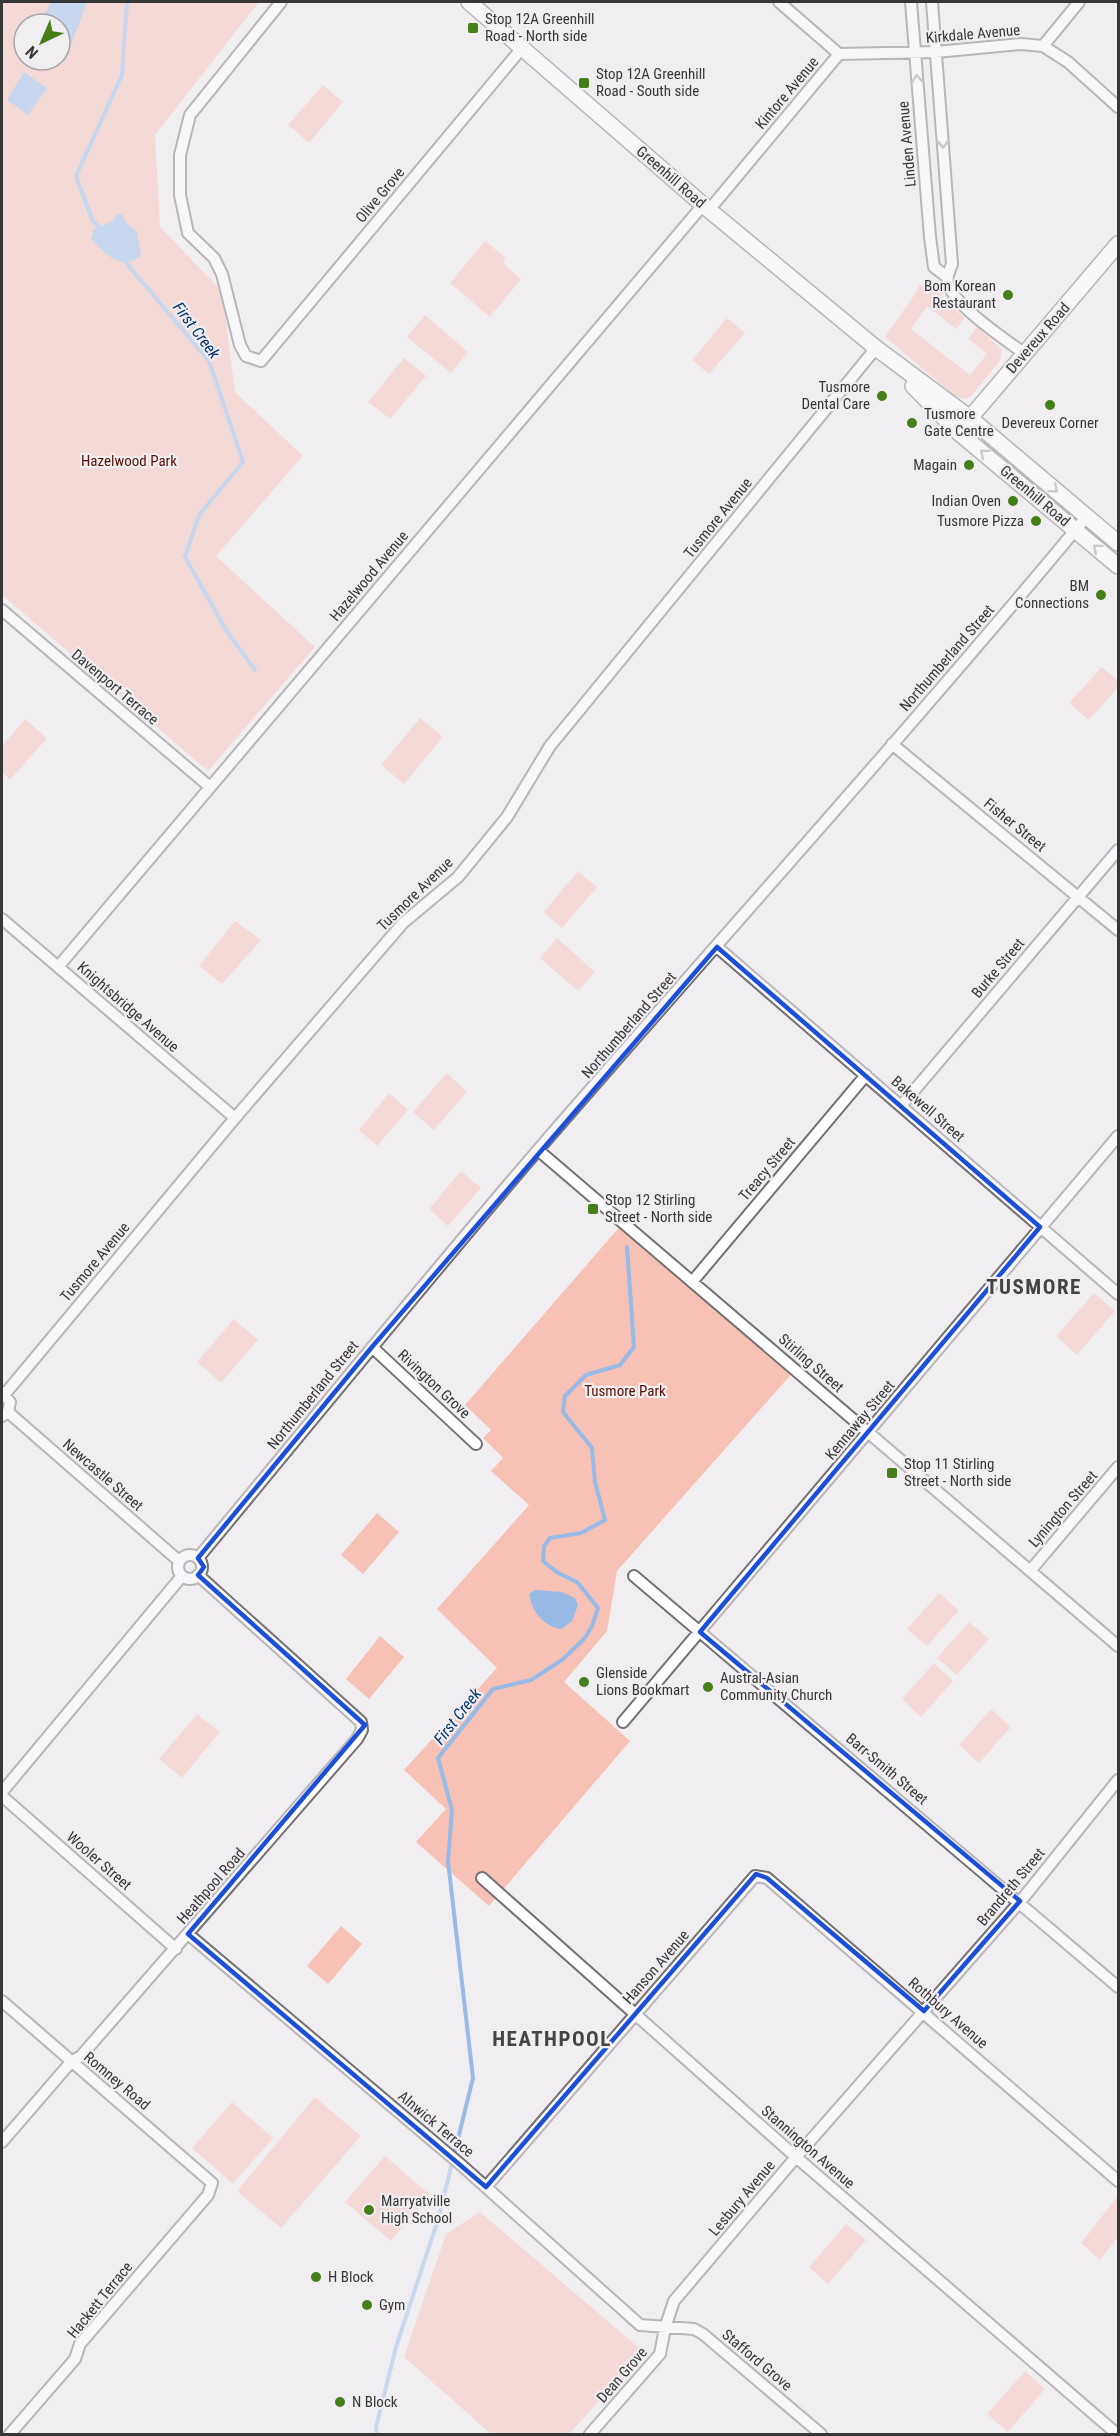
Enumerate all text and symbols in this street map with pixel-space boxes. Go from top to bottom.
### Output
place label: Stop 12A Greenhill Road - North side [485,10,595,45]
north arrow [12,12,72,72]
marker: Stop 12A Greenhill Road - North side [466,21,480,35]
street label: Kirkdale Avenue [925,21,1021,47]
text: N [22,42,42,63]
street label: Kintore Avenue [752,53,822,133]
place label: Stop 12A Greenhill Road - South side [596,65,706,100]
one-way arrow [911,74,924,83]
marker: Stop 12A Greenhill Road - South side [577,76,591,90]
street label: Linden Avenue [894,100,920,188]
one-way arrow [936,139,949,148]
street label: Greenhill Road [633,142,709,212]
street label: Olive Grove [352,164,408,226]
place label: Bom Korean Restaurant [924,277,996,312]
marker: Bom Korean Restaurant [1001,288,1015,302]
water label: First Creek [169,298,225,363]
street label: Devereux Road [1002,299,1074,377]
place label: Tusmore Dental Care [801,378,870,413]
marker: Tusmore Dental Care [875,389,889,403]
marker: Devereux Corner [1043,398,1057,412]
place label: Tusmore Gate Centre [924,405,994,440]
place label: Devereux Corner [1001,414,1099,432]
marker: Tusmore Gate Centre [905,416,919,430]
one-way arrow [980,449,991,460]
park label: Hazelwood Park [81,452,177,470]
place label: Magain [913,456,957,474]
marker: Magain [962,458,976,472]
street label: Greenhill Road [996,462,1074,530]
street label: Tusmore Avenue [680,474,756,562]
one-way arrow [1047,482,1058,493]
place label: Indian Oven [932,492,1001,510]
marker: Indian Oven [1006,494,1020,508]
place label: Tusmore Pizza [937,512,1024,530]
marker: Tusmore Pizza [1029,514,1043,528]
street label: Hazelwood Avenue [326,527,412,625]
one-way arrow [1093,544,1104,555]
place label: BM Connections [1015,577,1089,612]
marker: BM Connections [1094,588,1108,602]
street label: Northumberland Street [896,601,998,715]
street label: Davenport Terrace [68,645,162,729]
street label: Fisher Street [980,794,1050,856]
street label: Tusmore Avenue [373,853,457,935]
street label: Burke Street [968,935,1028,1001]
street label: Knightsbridge Avenue [74,958,182,1056]
street label: Northumberland Street [578,968,680,1082]
street label: Bakewell Street [888,1072,968,1146]
street label: Treacy Street [735,1133,799,1205]
place label: Stop 12 Stirling Street - North side [605,1191,712,1226]
marker: Stop 12 Stirling Street - North side [586,1202,600,1216]
street label: Tusmore Avenue [57,1219,133,1305]
district label: TUSMORE [986,1275,1082,1299]
street label: Stirling Street [775,1330,847,1396]
street label: Northumberland Street [264,1337,362,1453]
street label: Rivington Grove [394,1346,474,1422]
street label: Kennaway Street [821,1377,899,1463]
park label: Tusmore Park [584,1382,666,1400]
street label: Newcastle Street [59,1435,147,1515]
place label: Stop 11 Stirling Street - North side [904,1455,1011,1490]
marker: Stop 11 Stirling Street - North side [885,1466,899,1480]
street label: Lynington Street [1025,1467,1101,1551]
place label: Glenside Lions Bookmart [596,1664,690,1699]
place label: Austral-Asian Community Church [720,1669,832,1704]
marker: Glenside Lions Bookmart [577,1675,591,1689]
marker: Austral-Asian Community Church [701,1680,715,1694]
water label: First Creek [430,1684,486,1748]
street label: Barr-Smith Street [843,1730,931,1808]
street label: Wooler Street [63,1828,135,1894]
street label: Heathpool Road [173,1844,249,1928]
street label: Brandreth Street [973,1844,1049,1930]
street label: Hanson Avenue [619,1926,693,2008]
street label: Rothbury Avenue [905,1974,991,2052]
district label: HEATHPOOL [492,2027,612,2051]
street label: Romney Road [80,2048,154,2114]
street label: Alnwick Terrace [394,2087,478,2161]
street label: Stannington Avenue [758,2102,858,2192]
street label: Lesbury Avenue [705,2157,779,2239]
place label: Marryatville High School [381,2192,452,2227]
marker: Marryatville High School [362,2203,376,2217]
street label: Hackett Terrace [64,2258,136,2342]
place label: H Block [328,2268,374,2286]
marker: H Block [309,2270,323,2284]
place label: Gym [379,2296,405,2314]
marker: Gym [360,2298,374,2312]
street label: Stafford Grove [718,2326,796,2394]
street label: Dean Grove [593,2344,651,2406]
place label: N Block [352,2393,398,2411]
marker: N Block [333,2395,347,2409]

